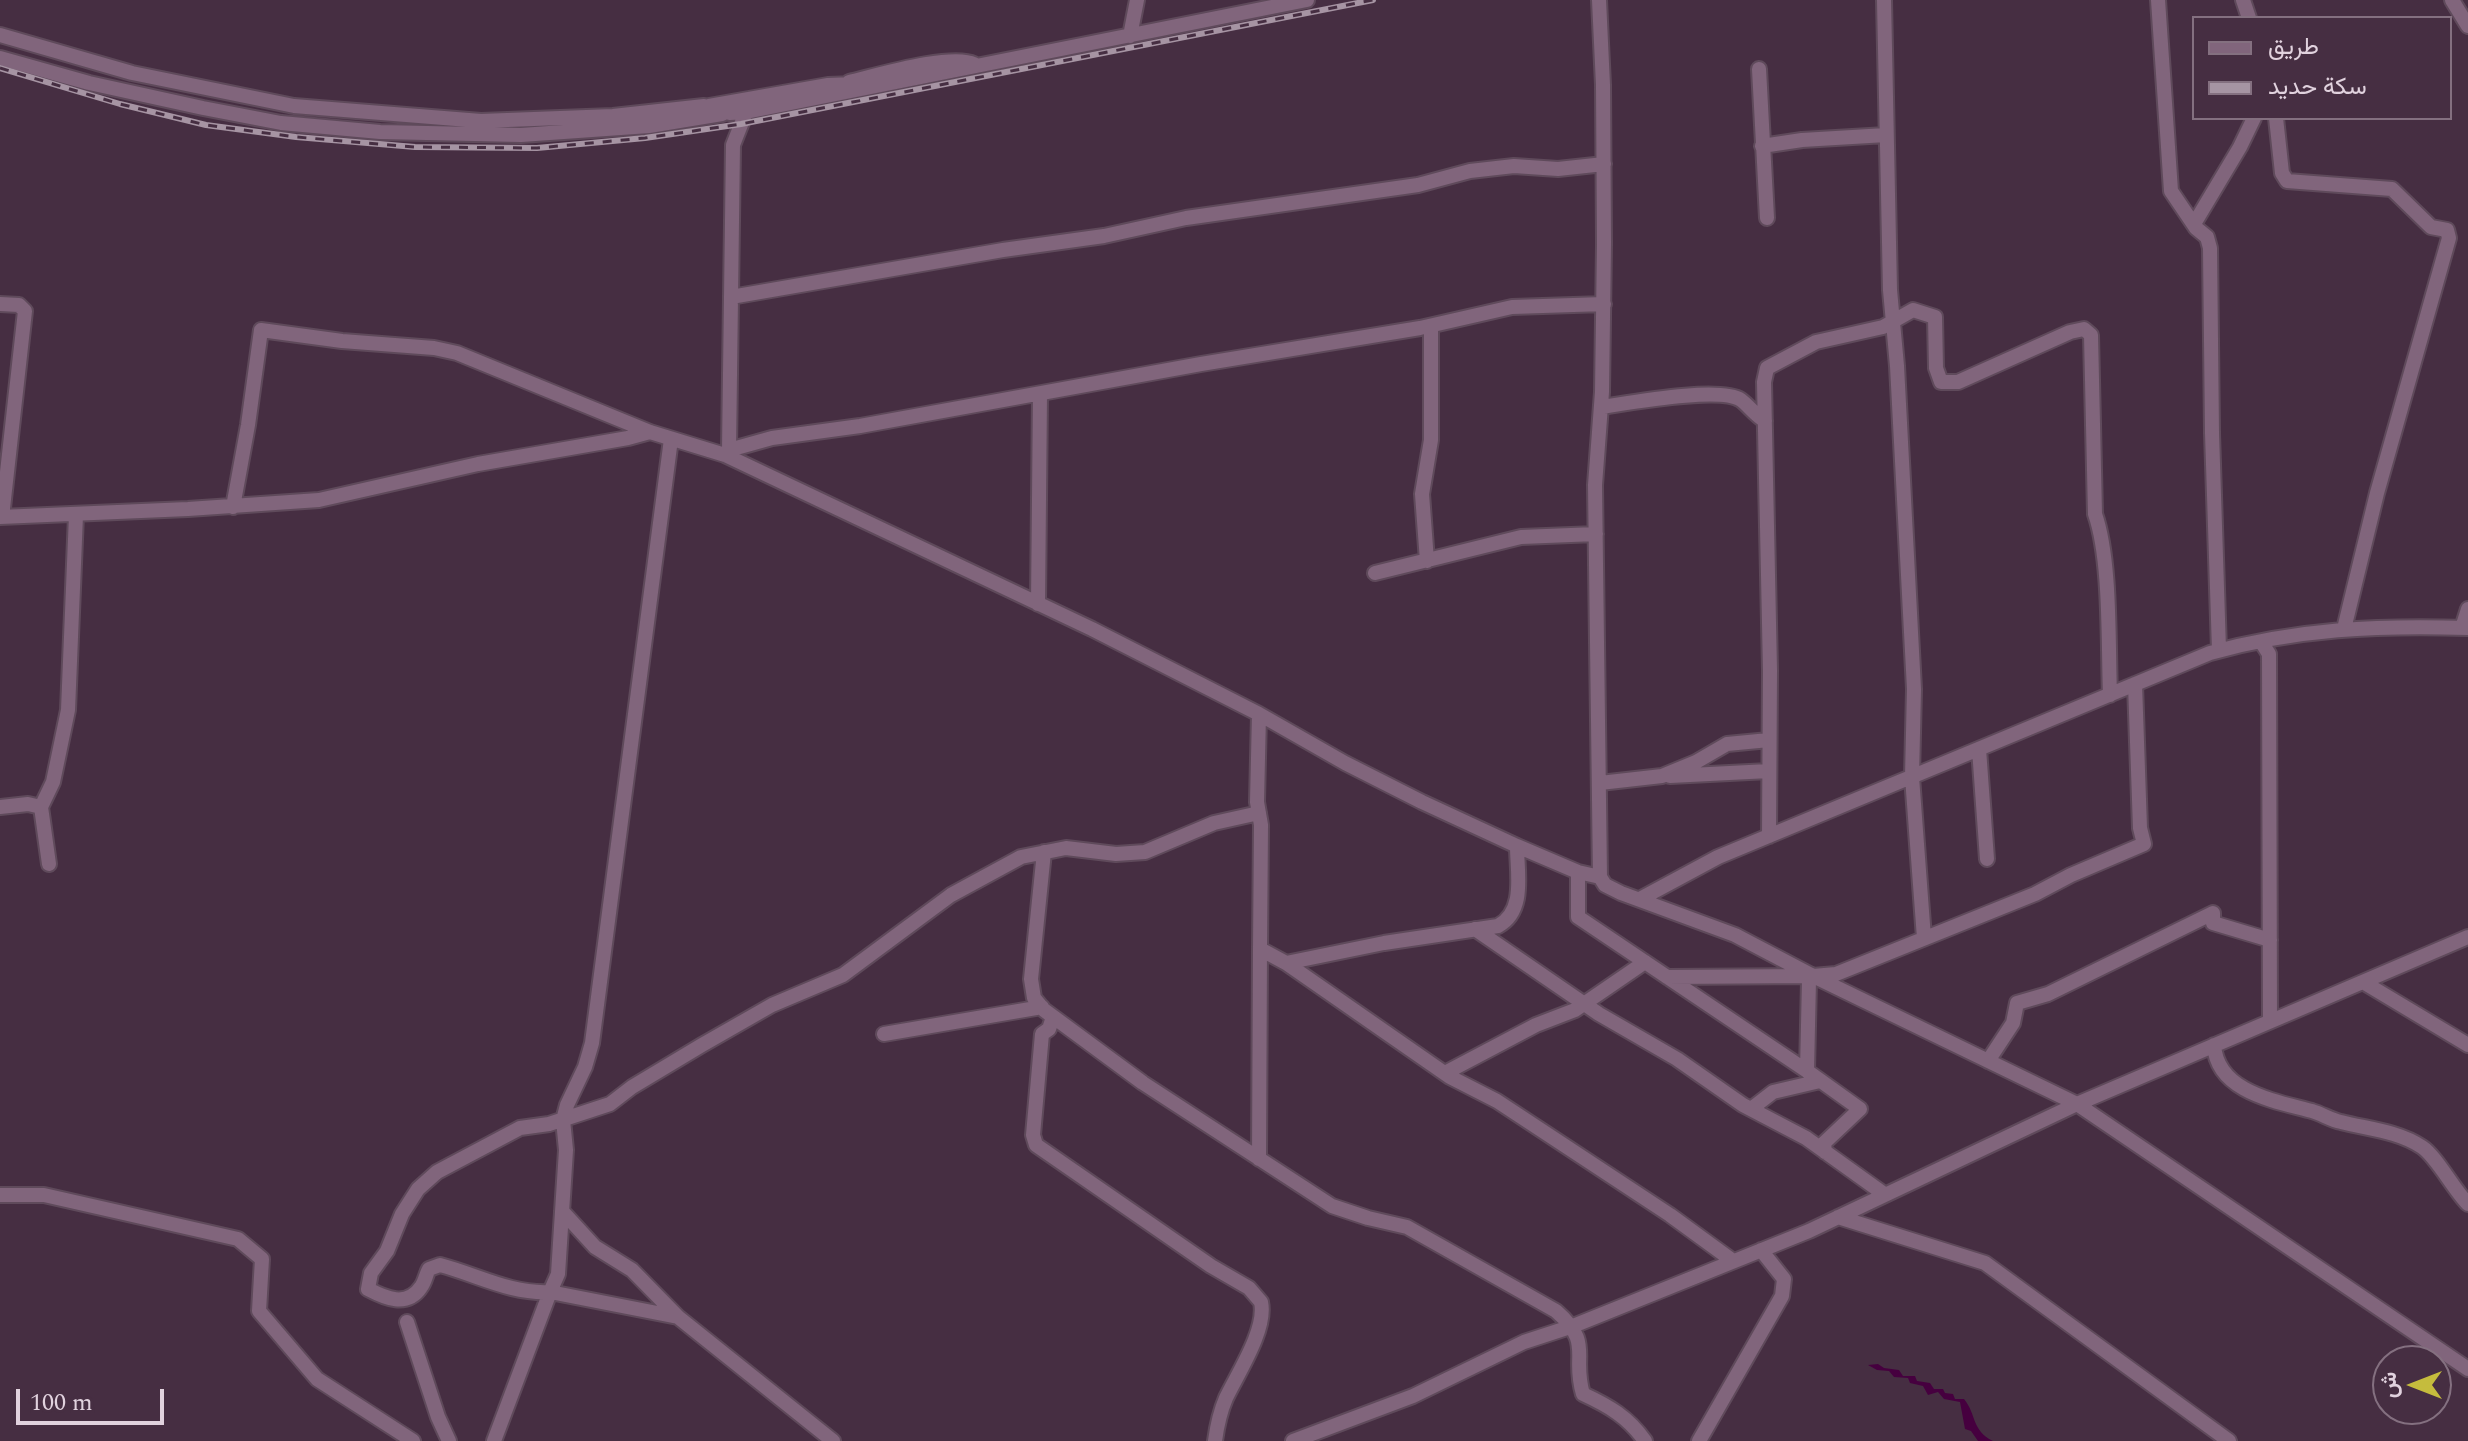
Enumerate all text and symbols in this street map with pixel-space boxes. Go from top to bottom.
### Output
legend [2192,16,2452,120]
text: طريق [2268,29,2319,65]
text: سكة حديد [2268,69,2367,105]
north arrow [2372,1345,2452,1425]
text: ش [2373,1372,2406,1398]
scale bar [20,1373,168,1423]
text: 100 m [30,1385,93,1421]

